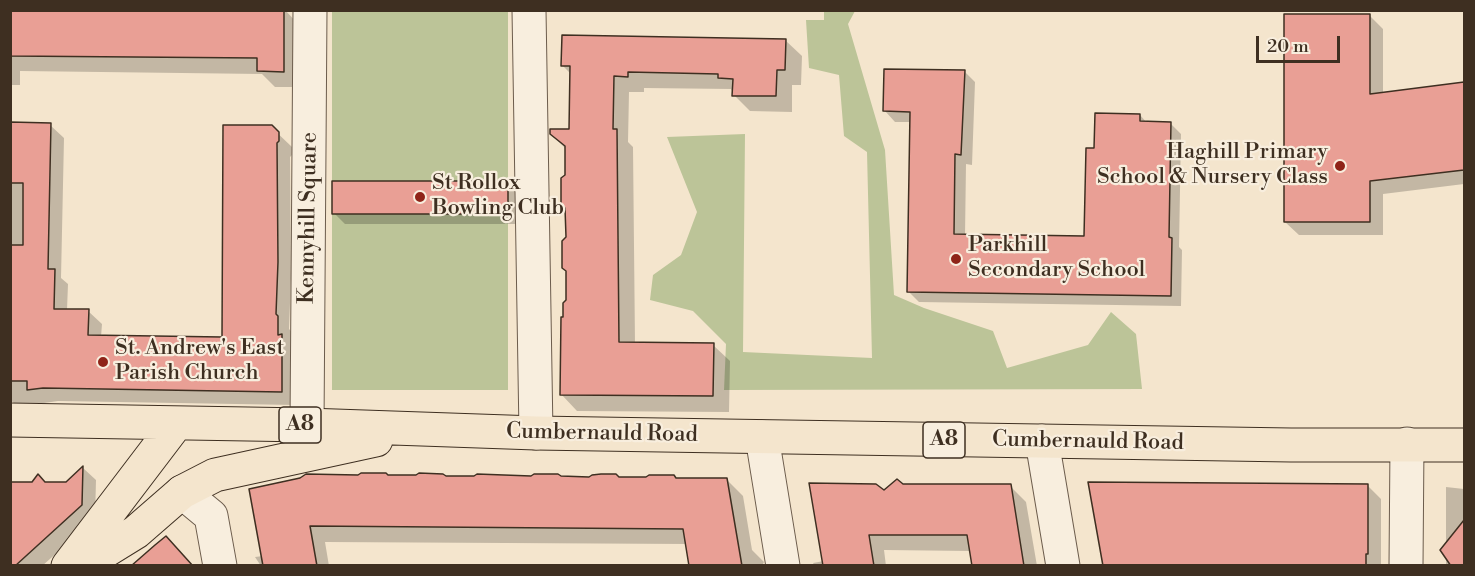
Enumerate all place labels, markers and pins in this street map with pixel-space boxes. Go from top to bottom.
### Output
place label: Haghill Primary School & Nursery Class [1097,140,1328,192]
marker: Haghill Primary School & Nursery Class [1333,159,1347,173]
place label: St Rollox Bowling Club [432,171,564,222]
marker: St Rollox Bowling Club [413,190,427,204]
place label: Parkhill Secondary School [968,233,1145,284]
marker: Parkhill Secondary School [949,252,963,266]
place label: St. Andrew's East Parish Church [115,336,284,388]
marker: St. Andrew's East Parish Church [96,355,110,369]

